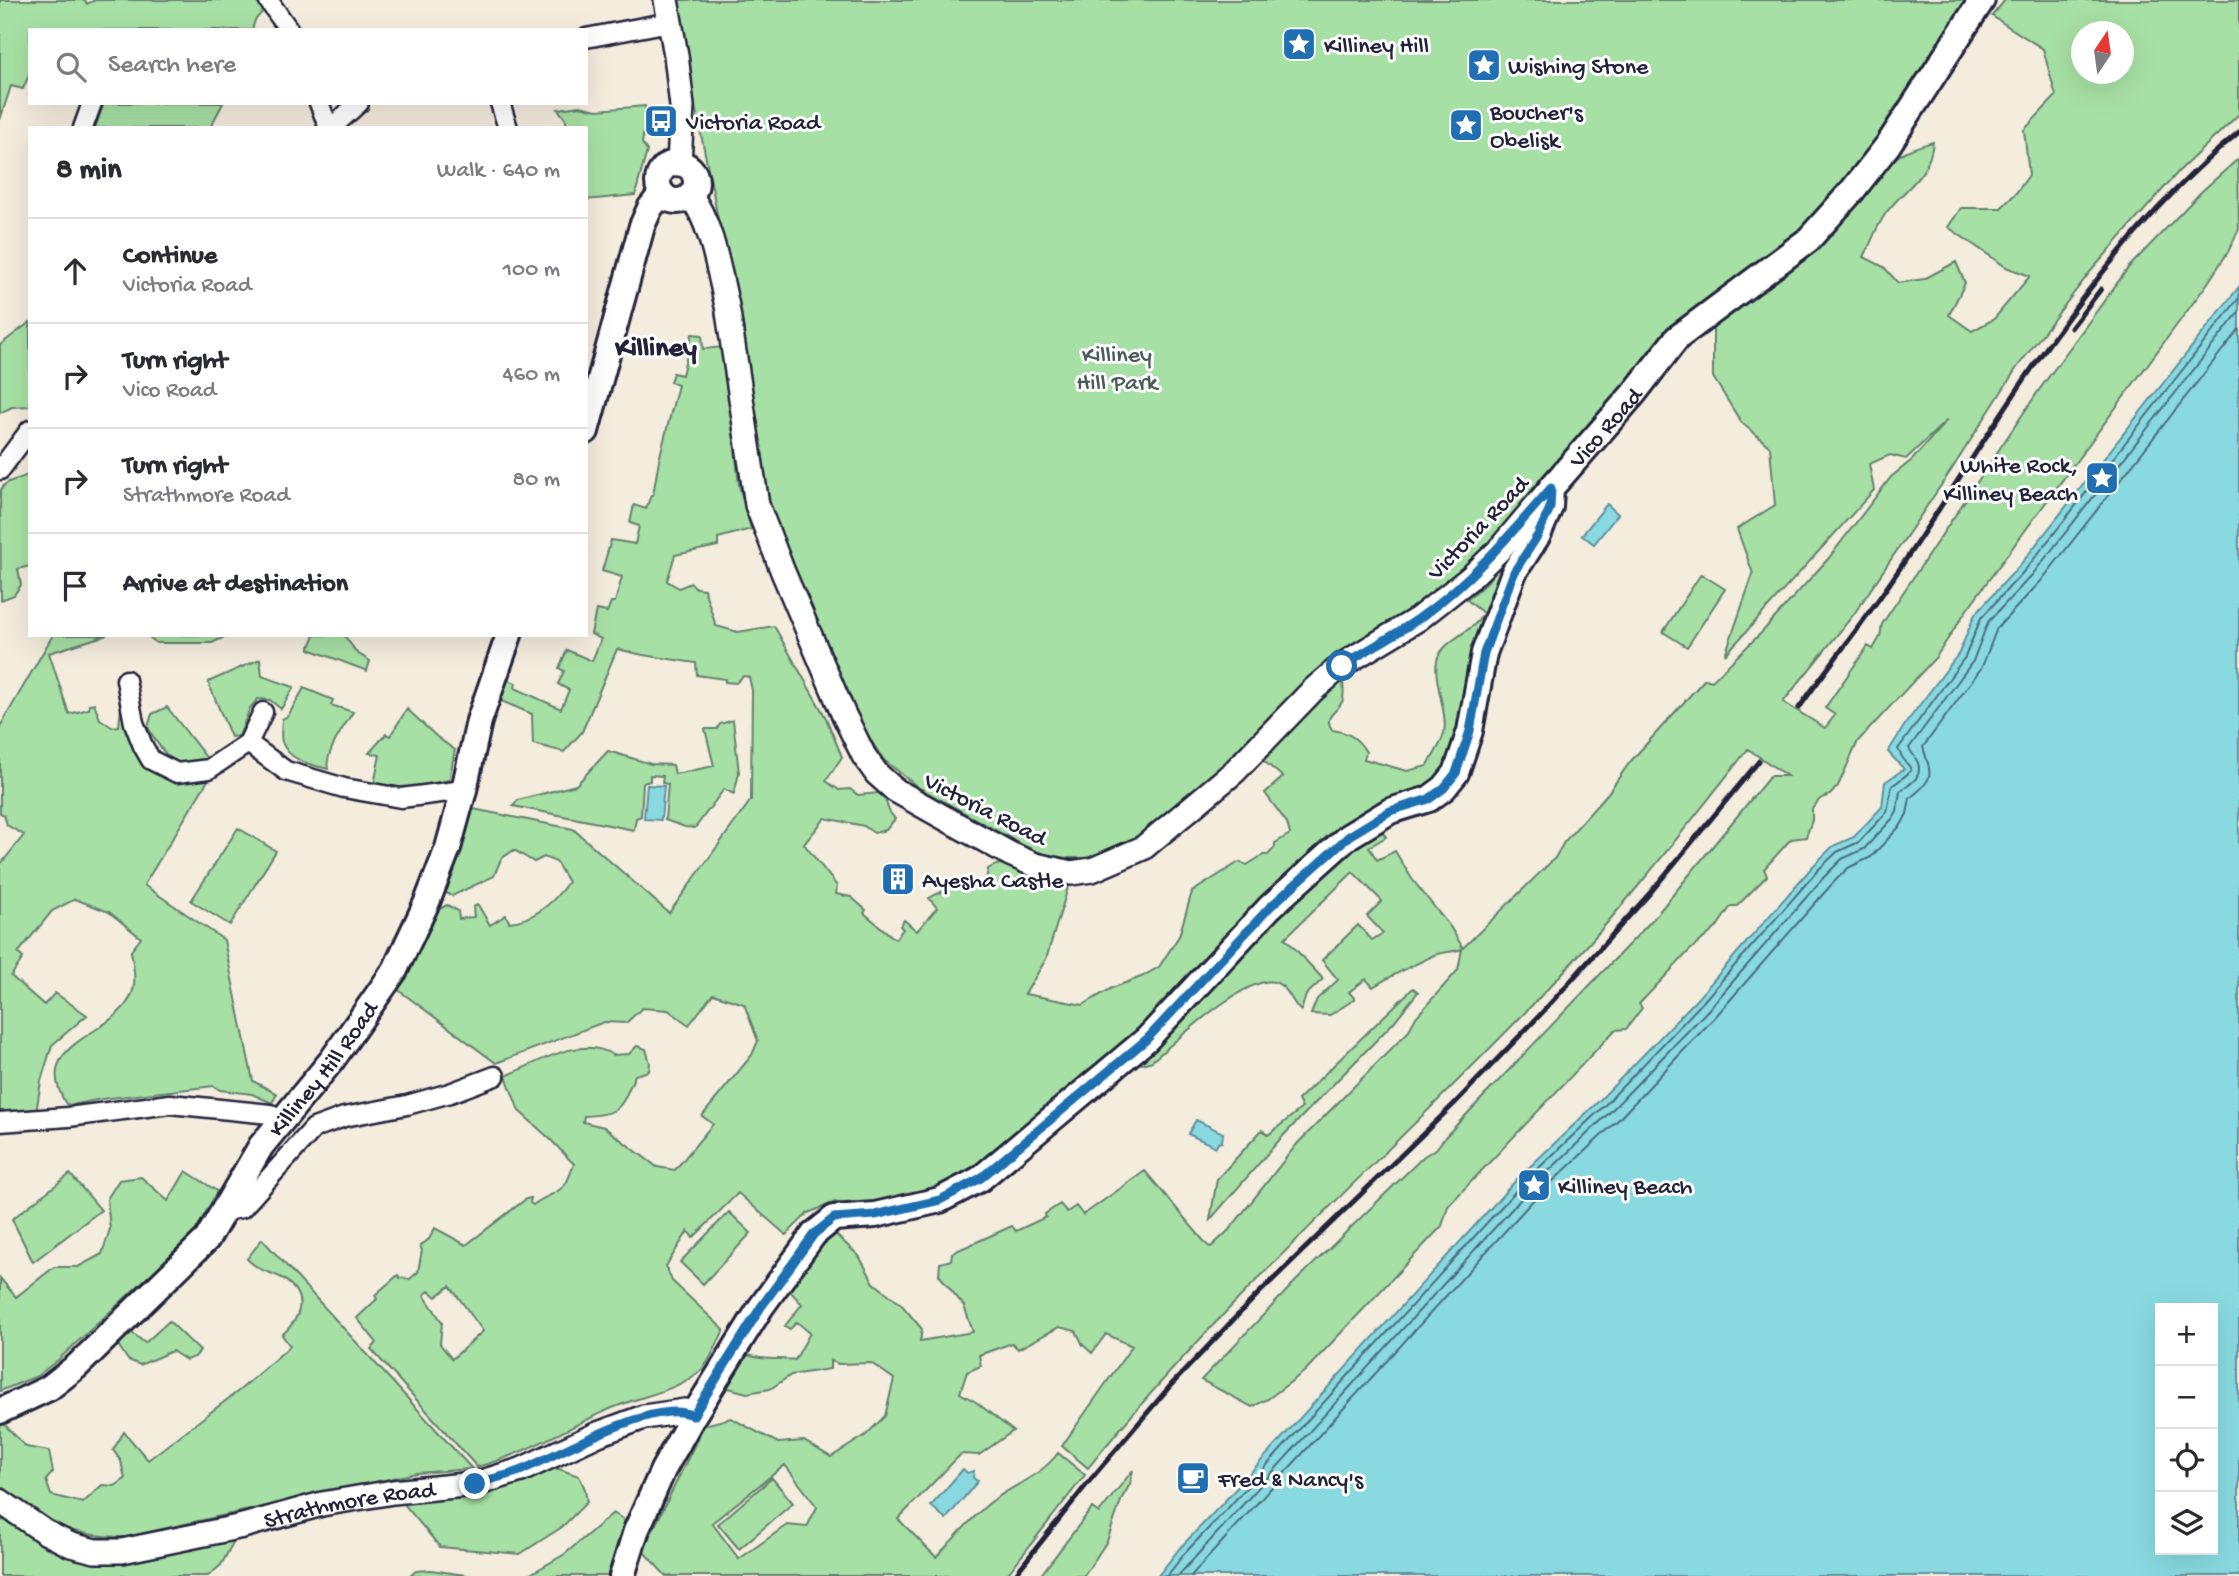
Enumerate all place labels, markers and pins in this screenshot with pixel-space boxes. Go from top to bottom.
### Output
place icon: Killiney Hill [1280,25,1318,63]
place label: Killiney Hill [1324,33,1429,62]
place icon: Wishing Stone [1465,46,1503,84]
place label: Wishing Stone [1508,54,1649,83]
place label: Boucher's Obelisk [1489,100,1584,157]
bus stop icon: Victoria Road [642,102,680,140]
place icon: Boucher's Obelisk [1447,106,1485,144]
place label: Victoria Road [685,110,822,139]
place label: White Rock, Killiney Beach [1943,453,2078,510]
place icon: White Rock, Killiney Beach [2083,459,2121,497]
building icon: Ayesha Castle [879,860,917,898]
place label: Ayesha Castle [922,868,1064,897]
place icon: Killiney Beach [1515,1166,1553,1204]
place label: Killiney Beach [1558,1174,1693,1203]
cafe icon: Fred & Nancy's [1174,1459,1212,1497]
place label: Fred & Nancy's [1217,1467,1364,1496]

